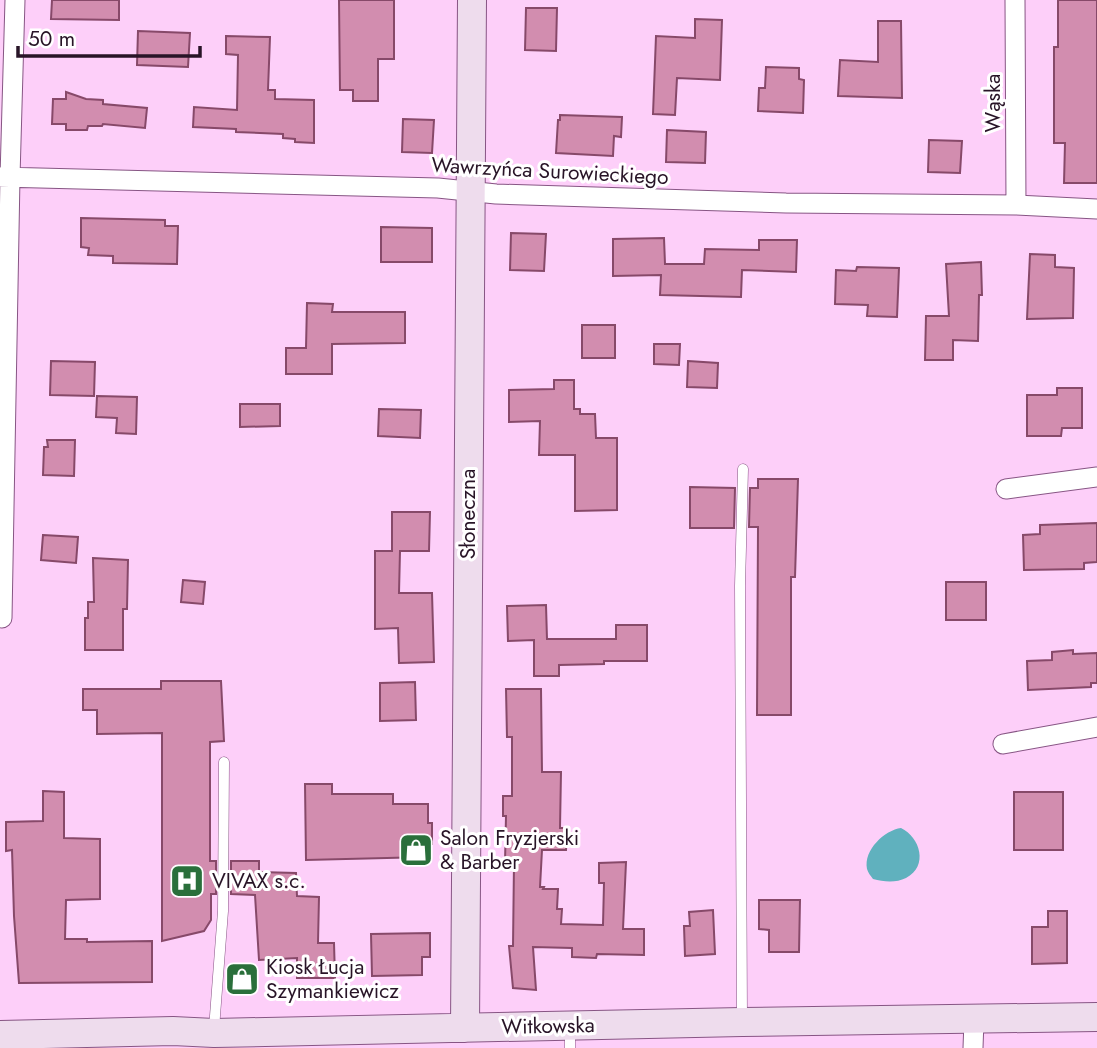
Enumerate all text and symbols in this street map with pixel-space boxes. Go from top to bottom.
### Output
scale bar [18,14,200,58]
text: 50 m [28,24,75,54]
street label: Wąska [978,74,1008,132]
street label: Wawrzyńca Surowieckiego [431,150,669,192]
street label: Słoneczna [453,469,483,559]
place label: Salon Fryzjerski & Barber [440,823,579,877]
shop icon: Salon Fryzjerski & Barber [397,831,435,869]
hospital icon: VIVAX s.c. [168,862,206,900]
place label: VIVAX s.c. [212,866,306,896]
place label: Kiosk Łucja Szymankiewicz [266,952,399,1006]
shop icon: Kiosk Łucja Szymankiewicz [223,960,261,998]
street label: Witkowska [501,1010,595,1042]

